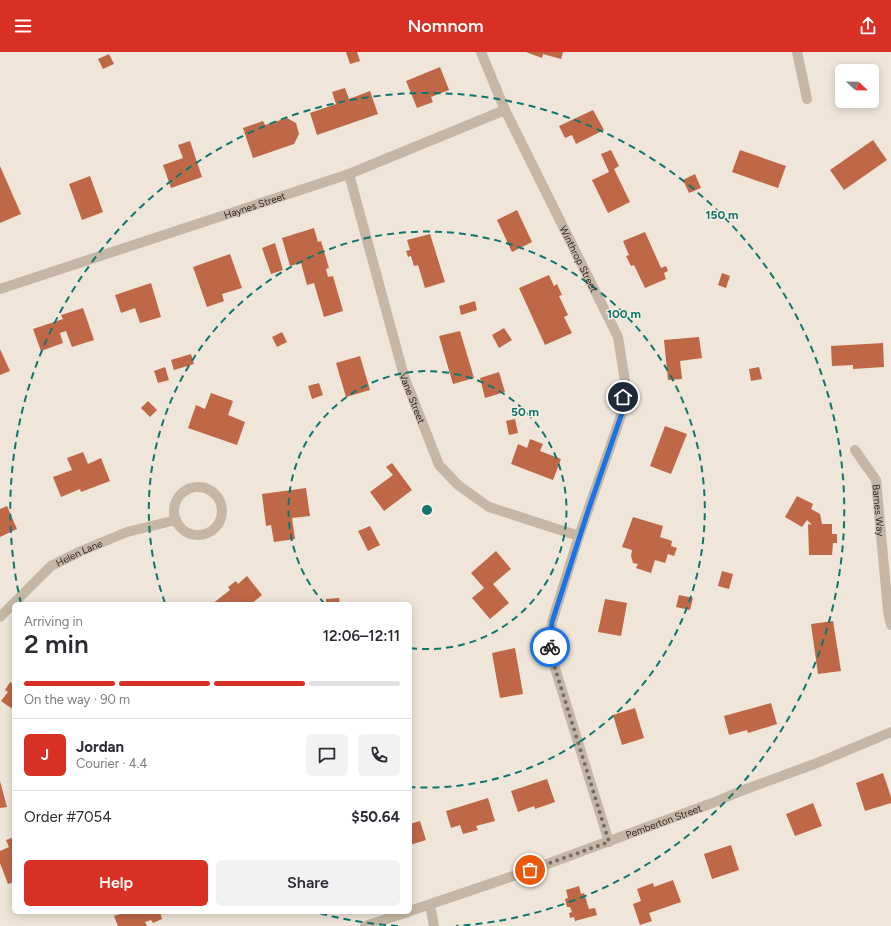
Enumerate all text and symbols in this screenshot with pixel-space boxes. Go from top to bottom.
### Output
icon: menu [12,15,34,37]
text: Nomnom [407,15,484,37]
icon: share [857,15,879,37]
north arrow [835,64,879,108]
map controls [835,64,879,108]
street label: Haynes Street [222,189,287,222]
text: 150 m [705,208,739,222]
street label: Winthrop Street [557,224,601,295]
text: 100 m [607,307,641,321]
street label: Vane Street [396,371,428,426]
pin [606,380,640,414]
icon: home [612,386,634,408]
text: 50 m [511,405,539,419]
street label: Barnes Way [869,484,887,538]
centre of rings [420,503,434,517]
street label: Helen Lane [54,537,105,570]
text: Arriving in [24,614,83,629]
text: 12:06–12:11 [323,627,400,645]
courier [530,627,570,667]
text: 2 min [24,628,89,660]
icon: bike [539,636,561,658]
text: On the way · 90 m [24,692,130,707]
button: chat [306,734,348,776]
button: phone [358,734,400,776]
text: Jordan [76,738,124,756]
text: J [41,746,49,764]
text: Courier · 4.4 [76,756,148,771]
street label: Pemberton Street [624,801,704,841]
text: Order #7054 [24,808,112,826]
text: $50.64 [351,808,400,826]
pin [513,853,547,887]
icon: bag [519,859,541,881]
button: Help [24,860,208,906]
button: Share [216,860,400,906]

